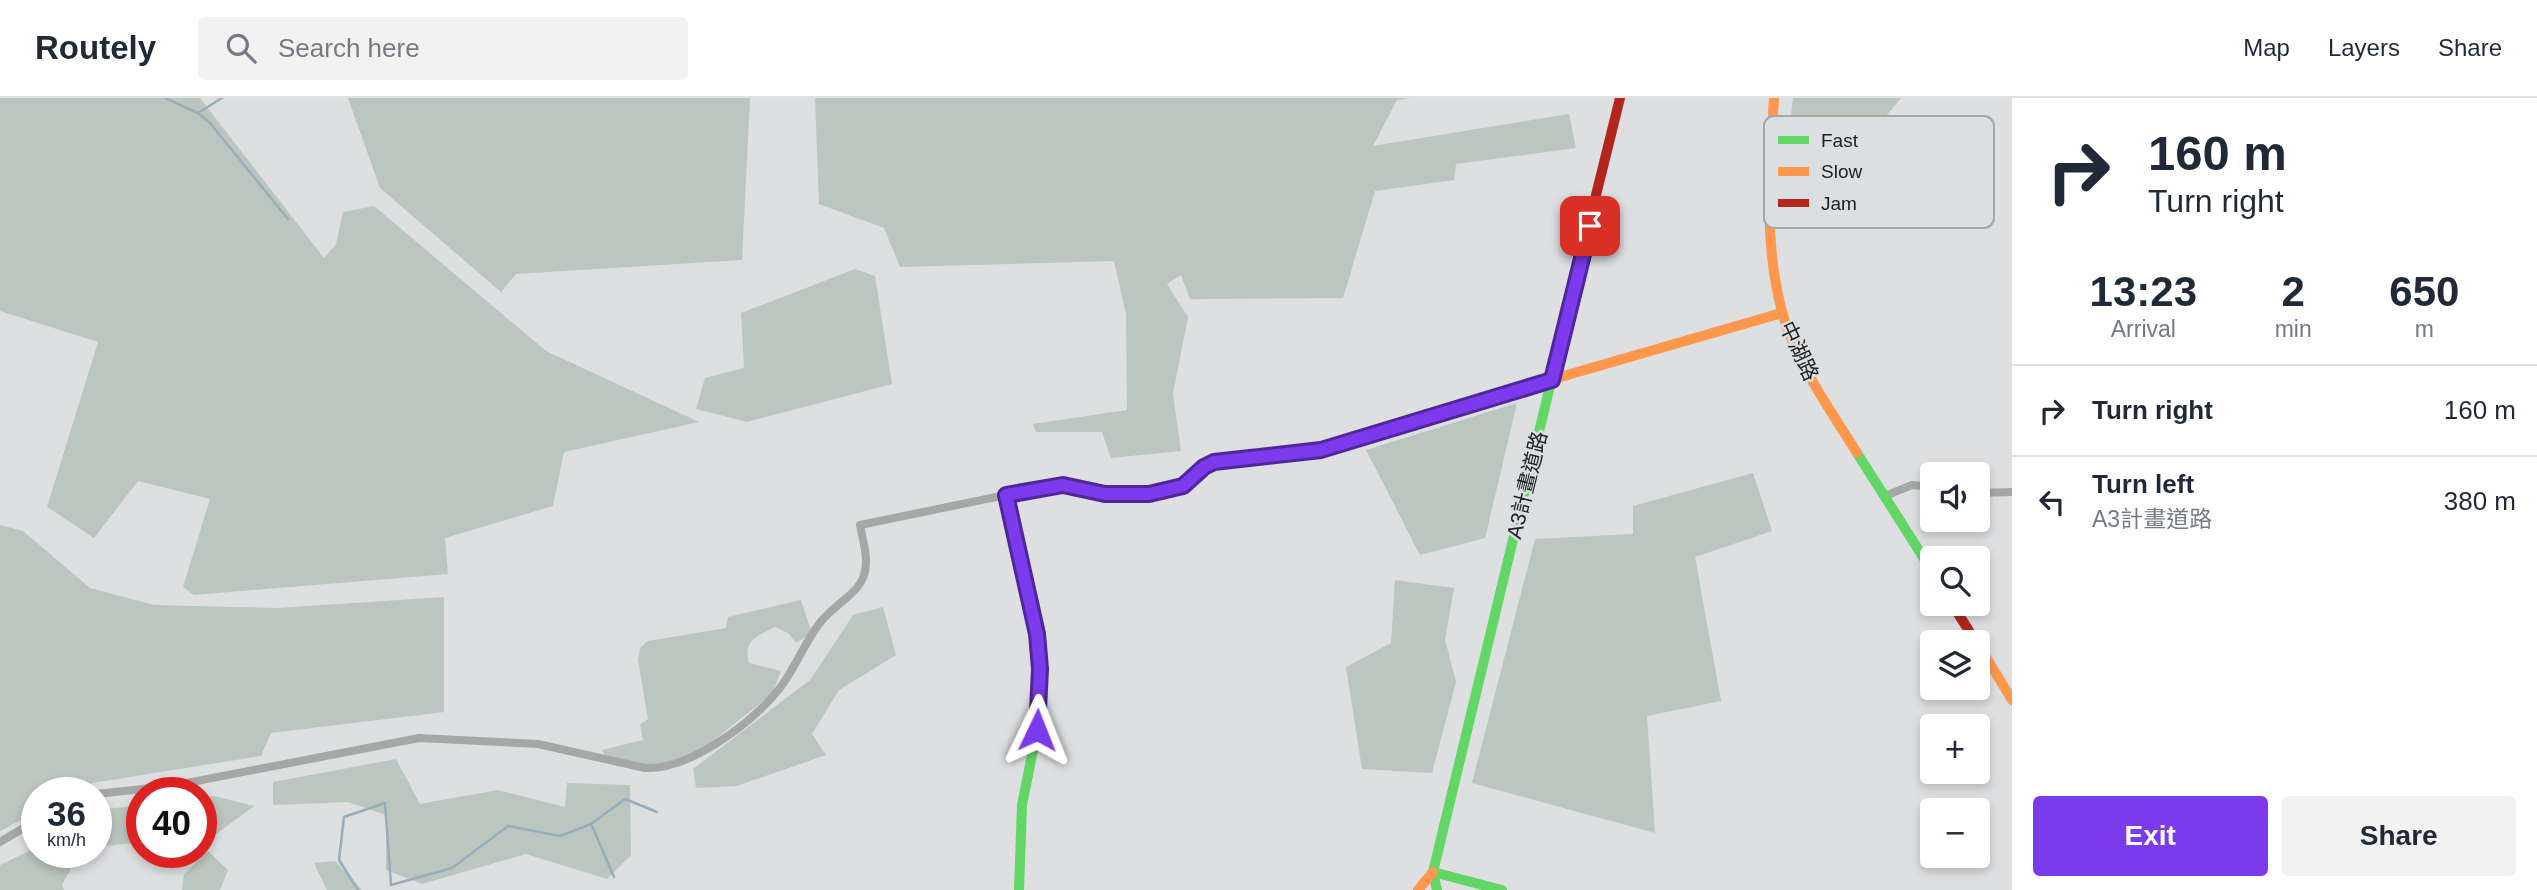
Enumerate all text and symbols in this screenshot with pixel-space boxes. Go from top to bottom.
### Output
search box [198,17,688,80]
text: Routely [35,29,156,66]
icon: search [222,29,260,67]
text: Search here [278,33,420,63]
text: Map [2243,34,2290,61]
text: Layers [2328,34,2400,61]
text: Share [2438,34,2502,61]
legend [1764,116,1994,228]
icon: right [2033,126,2124,217]
text: 160 m [2148,126,2287,180]
text: Fast [1821,130,1859,151]
text: Slow [1821,161,1862,182]
text: Turn right [2148,183,2284,219]
text: Jam [1821,193,1857,214]
pin [1560,196,1620,256]
icon: arrive [1571,207,1609,245]
text: 13:23 [2090,268,2197,315]
text: 2 [2281,268,2305,315]
text: 650 [2389,268,2459,315]
text: Arrival [2111,316,2176,342]
text: min [2275,316,2312,342]
text: m [2415,316,2434,342]
street label: 中湖路 [1776,317,1823,384]
icon: right [2033,392,2071,430]
text: Turn right [2092,395,2213,425]
text: 160 m [2444,395,2516,425]
street label: A3計畫道路 [1502,429,1551,541]
map controls [1920,462,1990,868]
button: sound [1920,462,1990,532]
text: Turn left [2092,469,2194,499]
icon: left [2033,483,2071,521]
text: 380 m [2444,486,2516,516]
text: A3計畫道路 [2092,506,2212,532]
button: search [1920,546,1990,616]
button: layers [1920,630,1990,700]
position arrow [1000,693,1074,767]
button: + [1920,714,1990,784]
speed limit sign: 40 [126,777,217,868]
text: 36 [47,794,86,833]
button: Exit [2033,796,2268,876]
button: Share [2282,796,2516,876]
button: − [1920,798,1990,868]
text: km/h [47,830,86,850]

